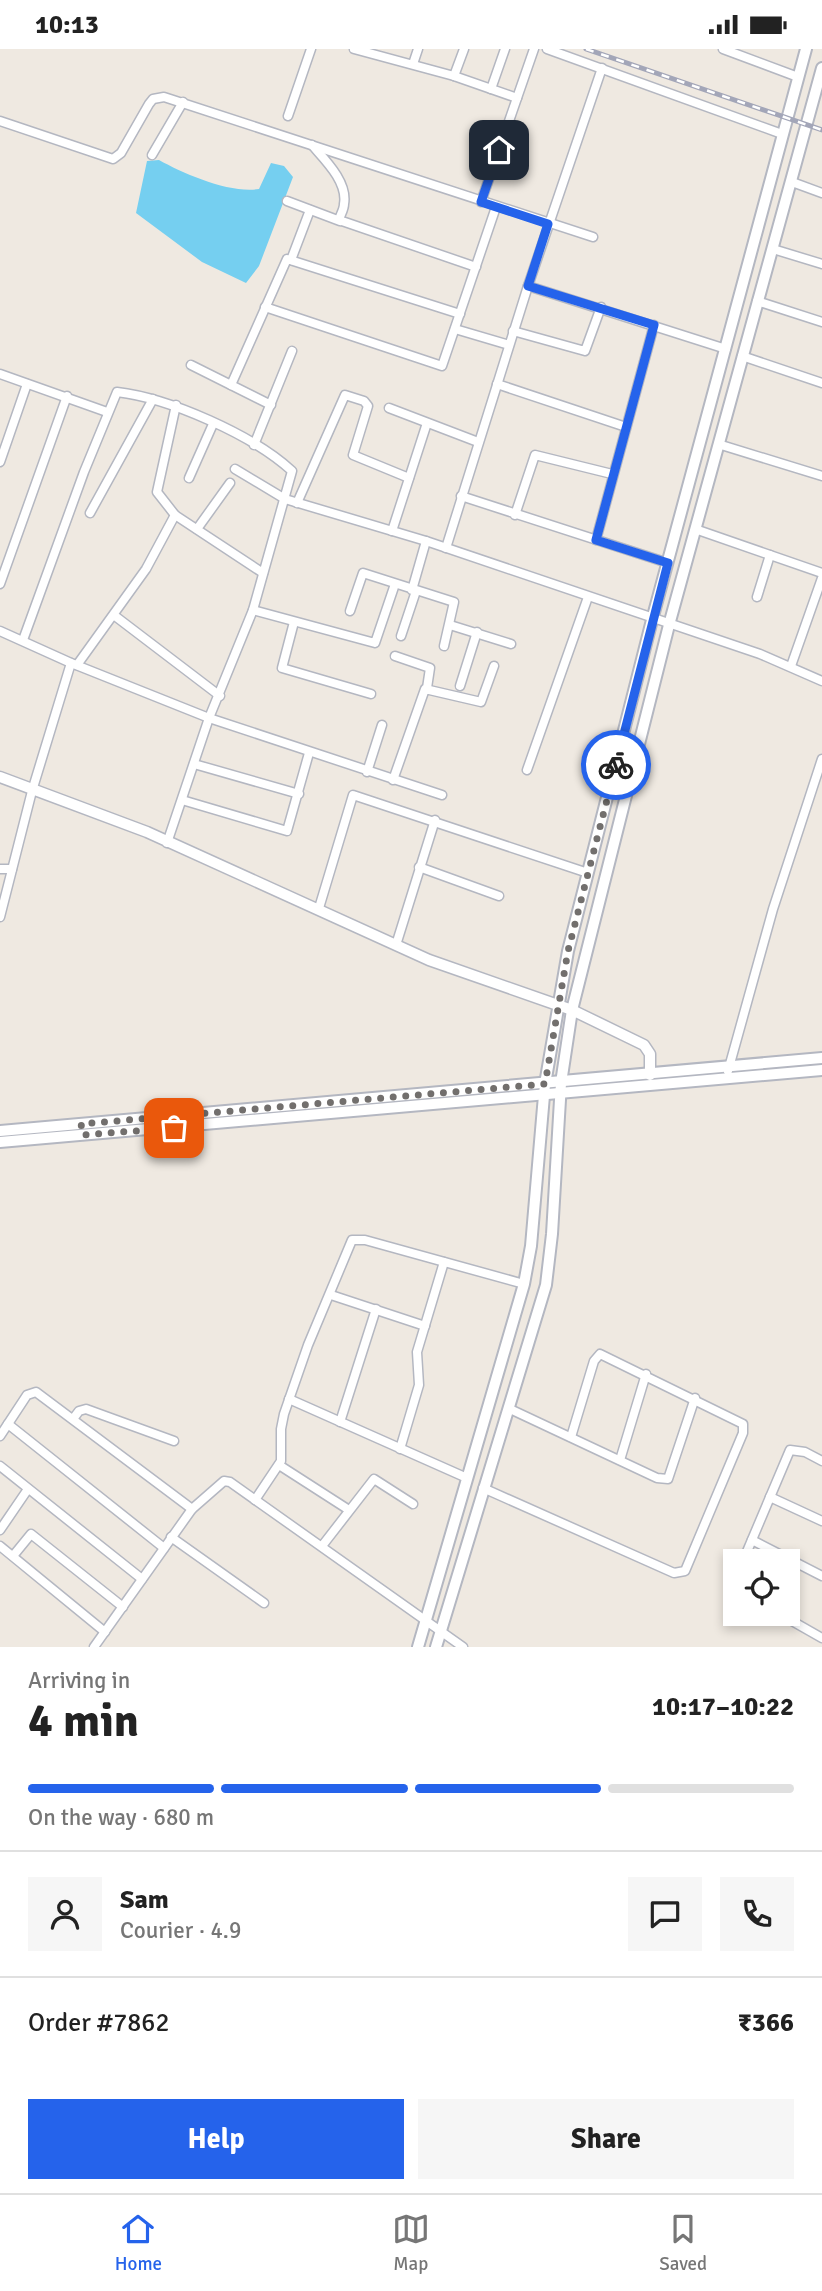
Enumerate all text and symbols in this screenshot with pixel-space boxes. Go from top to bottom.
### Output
text: 10:13 [35,9,99,41]
pin [469,120,529,180]
icon: home [480,131,518,169]
courier [581,730,651,800]
icon: bike [597,746,635,784]
pin [144,1098,204,1158]
icon: bag [155,1109,193,1147]
map controls [723,1549,800,1626]
button: locate [723,1549,800,1626]
text: Arriving in [28,1666,130,1695]
text: 10:17–10:22 [652,1691,794,1723]
text: 4 min [28,1693,139,1749]
text: On the way · 680 m [28,1803,214,1832]
button: person [28,1877,102,1951]
button: chat [628,1877,702,1951]
button: phone [720,1877,794,1951]
text: Sam [120,1884,169,1916]
text: Courier · 4.9 [120,1916,241,1945]
text: Order #7862 [28,2007,169,2039]
text: ₹366 [738,2007,794,2039]
button: Help [28,2099,404,2179]
button: Share [418,2099,794,2179]
tab: Home [115,2210,162,2276]
tab: Map [392,2210,430,2276]
tab: Saved [659,2210,707,2276]

